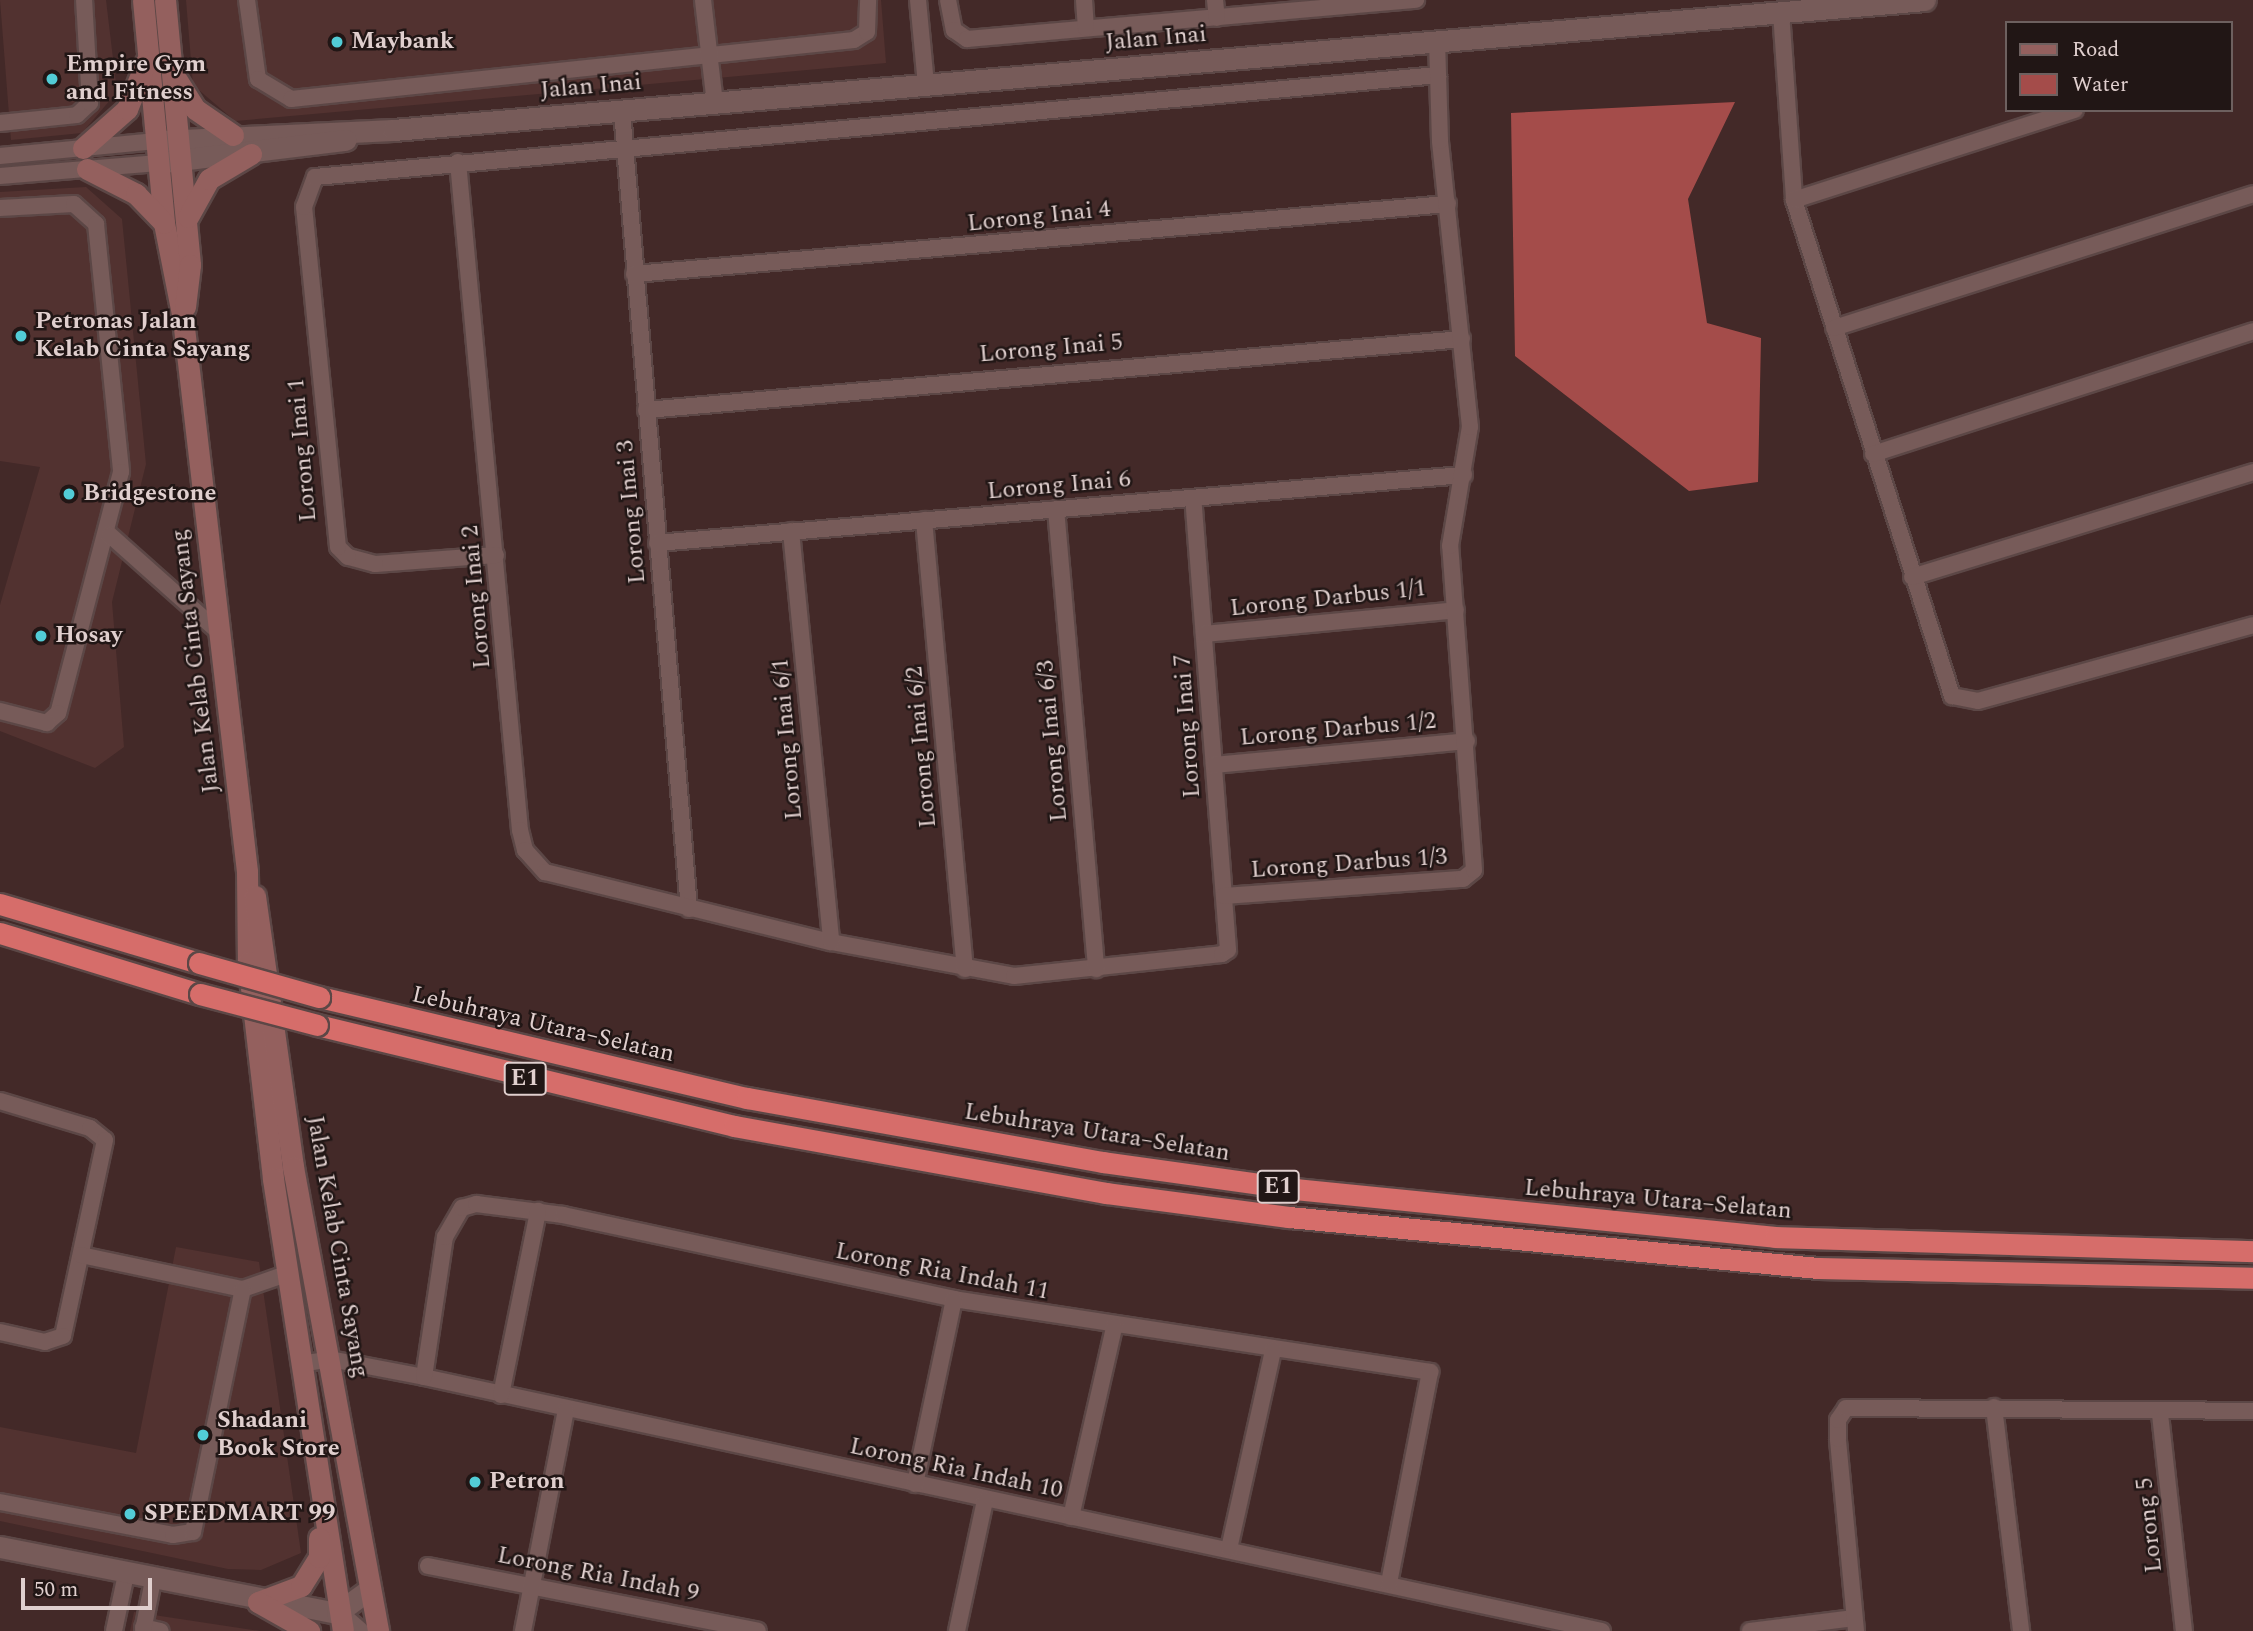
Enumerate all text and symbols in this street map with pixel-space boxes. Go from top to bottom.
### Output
street label: Jalan Inai [1104,20,1208,58]
legend [2004,21,2232,112]
place label: Maybank [351,28,454,56]
marker: Maybank [329,34,345,50]
text: Road [2072,34,2119,66]
place label: Empire Gym and Fitness [66,51,206,107]
street label: Jalan Inai [539,68,643,106]
text: Water [2072,69,2128,101]
marker: Empire Gym and Fitness [44,71,60,87]
street label: Lorong Inai 4 [966,195,1112,239]
place label: Petronas Jalan Kelab Cinta Sayang [35,308,250,364]
marker: Petronas Jalan Kelab Cinta Sayang [13,328,29,344]
street label: Lorong Inai 5 [978,328,1124,370]
street label: Lorong Inai 1 [282,377,324,523]
street label: Lorong Inai 3 [611,439,653,585]
street label: Lorong Inai 6 [986,465,1132,507]
place label: Bridgestone [83,480,216,508]
marker: Bridgestone [61,486,77,502]
street label: Lorong Inai 2 [456,524,498,670]
street label: Jalan Kelab Cinta Sayang [166,527,226,795]
street label: Lorong Darbus 1/1 [1229,574,1427,624]
place label: Hosay [55,622,122,650]
marker: Hosay [33,628,49,644]
street label: Lorong Inai 7 [1169,653,1207,799]
street label: Lorong Inai 6/1 [767,657,809,821]
street label: Lorong Inai 6/3 [1032,659,1074,823]
street label: Lorong Inai 6/2 [901,665,943,829]
street label: Lorong Darbus 1/2 [1239,707,1437,753]
street label: Lorong Darbus 1/3 [1250,843,1448,885]
street label: Lebuhraya Utara–Selatan [409,981,677,1069]
road number: E1 [502,1060,548,1098]
street label: Lebuhraya Utara–Selatan [962,1098,1232,1168]
street label: Jalan Kelab Cinta Sayang [300,1114,374,1380]
road number: E1 [1255,1168,1301,1206]
street label: Lebuhraya Utara–Selatan [1523,1174,1793,1226]
street label: Lorong Ria Indah 11 [833,1237,1051,1307]
place label: Shadani Book Store [217,1407,340,1463]
marker: Shadani Book Store [195,1427,211,1443]
street label: Lorong Ria Indah 10 [847,1432,1065,1506]
place label: Petron [489,1468,565,1496]
marker: Petron [467,1474,483,1490]
street label: Lorong 5 [2131,1476,2169,1574]
place label: SPEEDMART 99 [144,1500,335,1528]
marker: SPEEDMART 99 [122,1506,138,1522]
street label: Lorong Ria Indah 9 [495,1541,701,1609]
scale bar [24,1564,156,1608]
text: 50 m [34,1574,78,1606]

